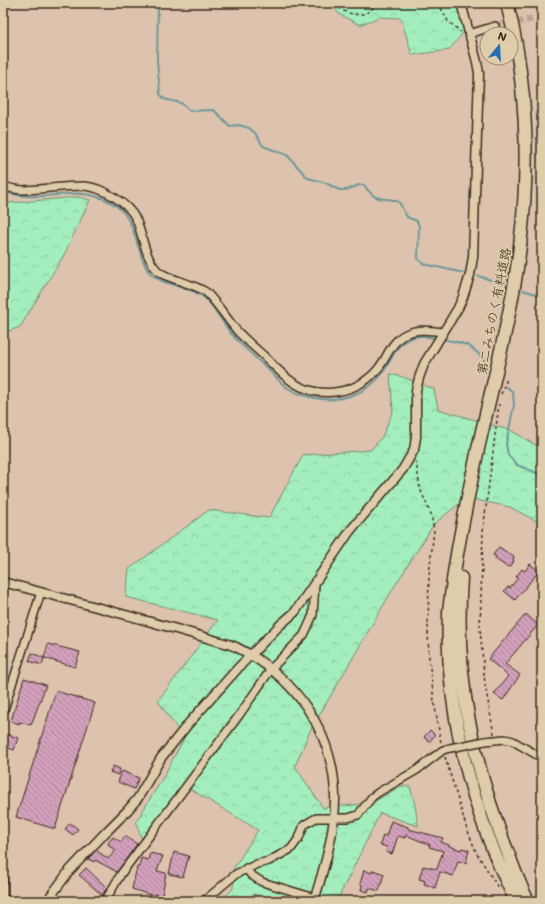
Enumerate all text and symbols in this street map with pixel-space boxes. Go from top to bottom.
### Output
north arrow [479,26,519,66]
text: N [496,28,509,44]
street label: 第二みちのく有料道路 [472,246,514,376]

